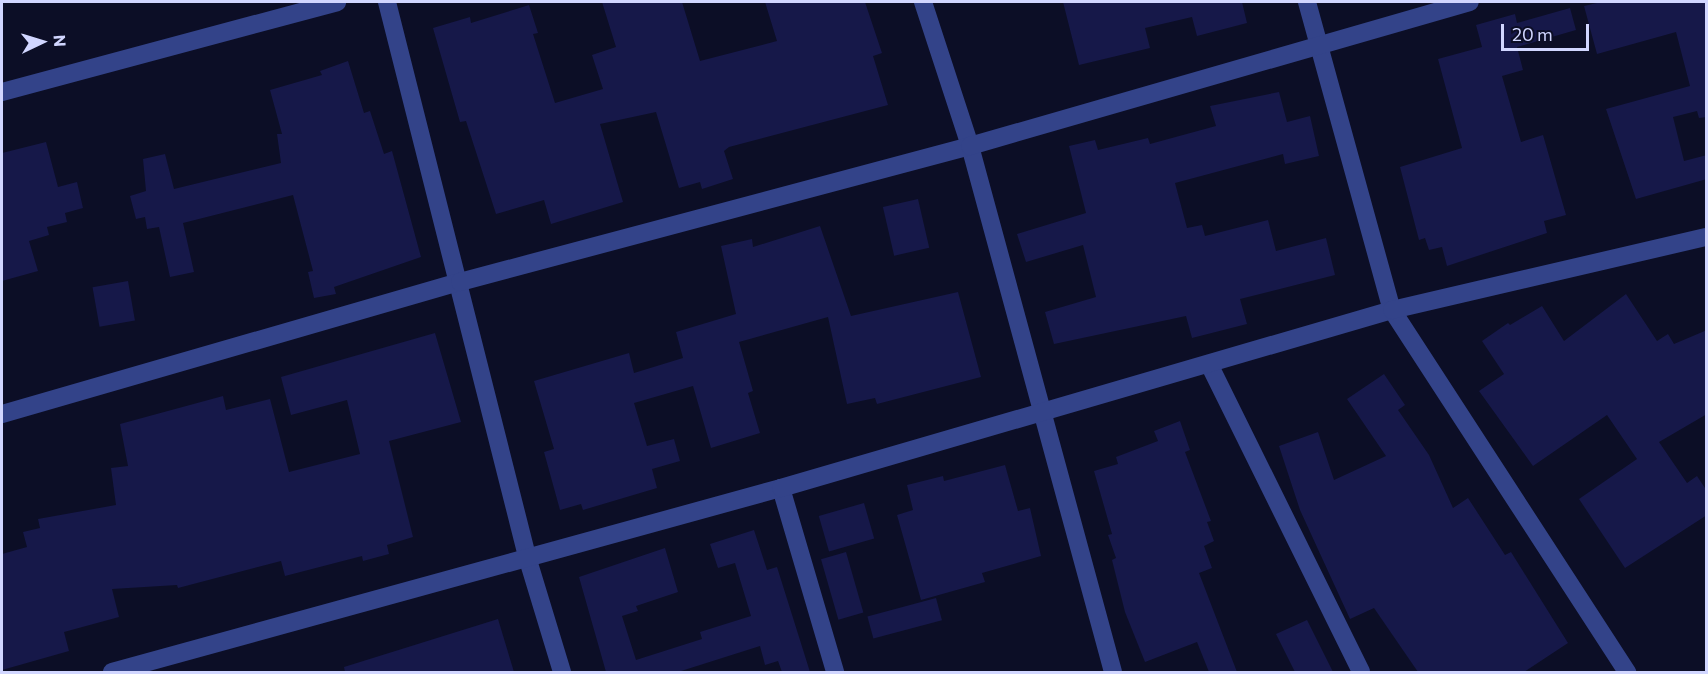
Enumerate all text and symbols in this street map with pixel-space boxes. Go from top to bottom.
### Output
north arrow [12,12,72,72]
scale bar [1504,12,1592,50]
text: 20 m [1512,23,1553,45]
text: N [51,34,70,47]

